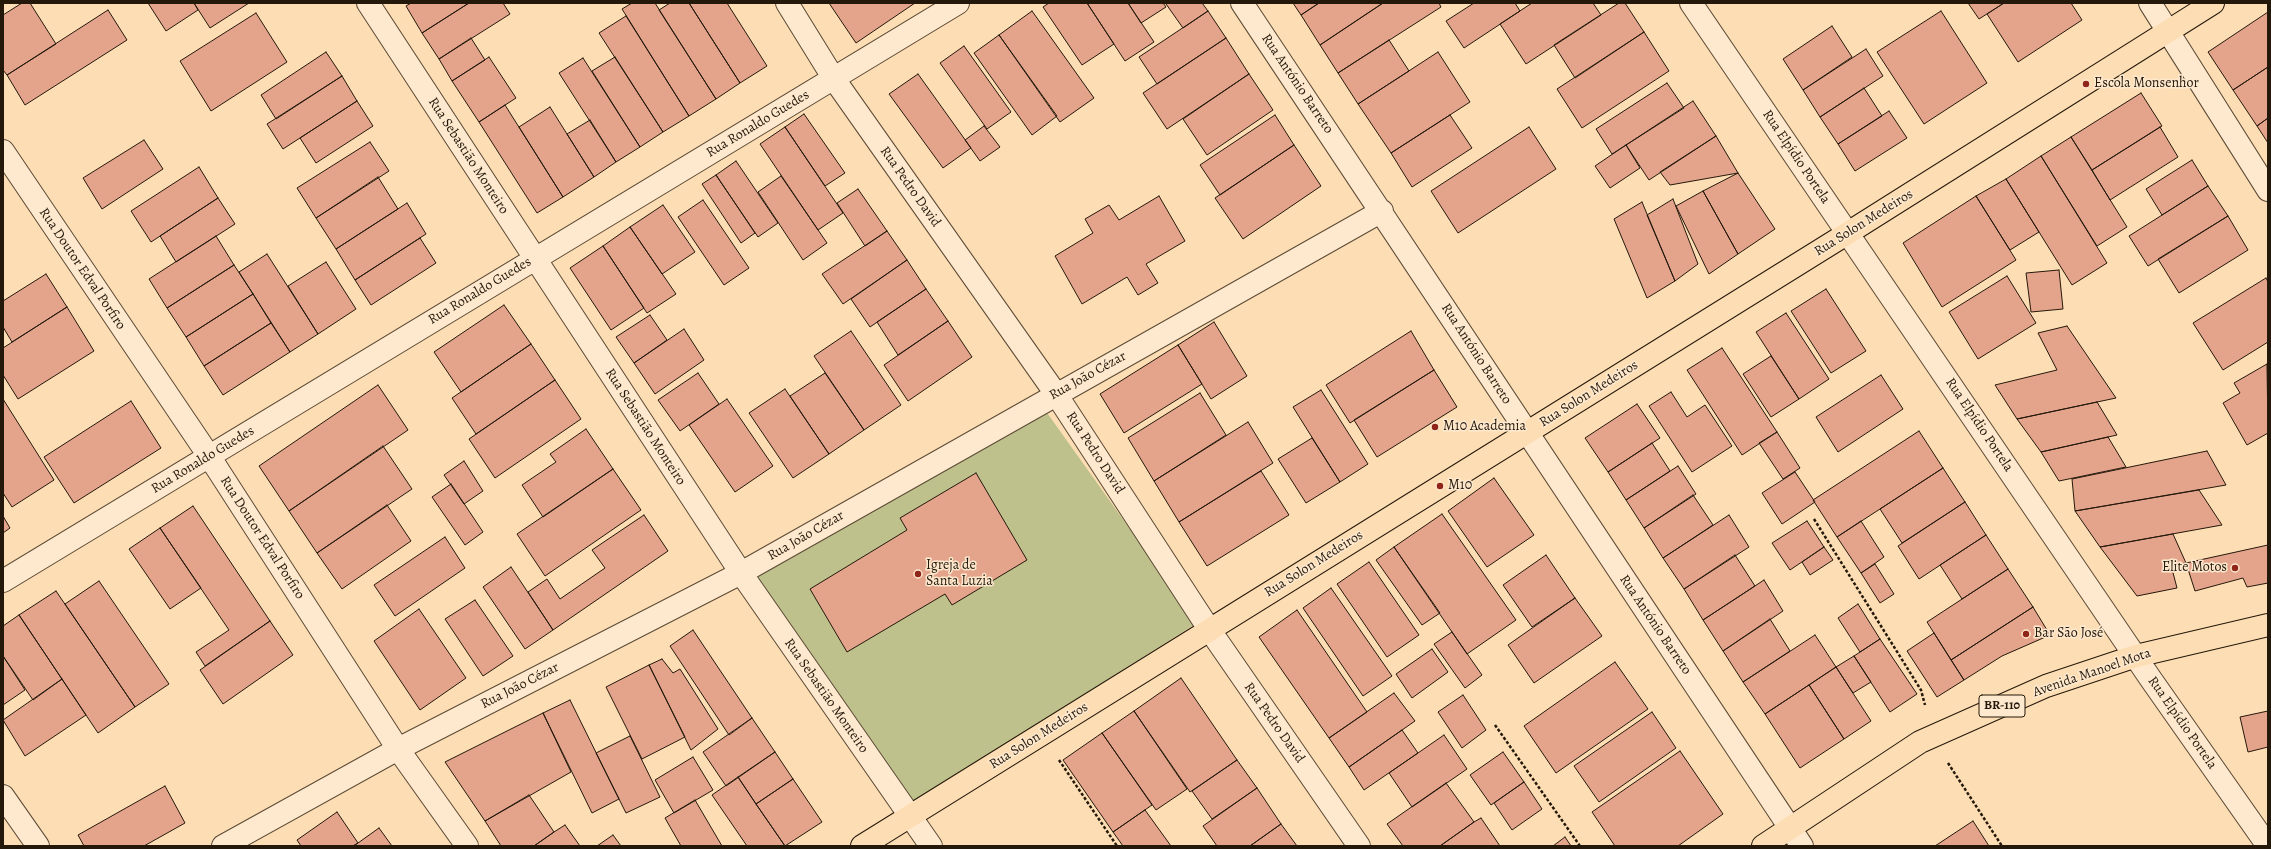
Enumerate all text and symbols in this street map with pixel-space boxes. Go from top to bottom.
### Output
street label: Rua António Barreto [1257,31,1337,137]
place label: Escola Monsenhor [2094,76,2199,92]
marker: Escola Monsenhor [2081,79,2091,89]
street label: Rua Ronaldo Guedes [703,87,813,161]
street label: Rua Sebastião Monteiro [424,94,512,218]
street label: Rua Elpídio Portela [1758,107,1834,207]
street label: Rua Pedro David [876,143,944,231]
street label: Rua Solon Medeiros [1811,186,1917,260]
street label: Rua Doutor Edval Porfiro [35,205,129,333]
street label: Rua Ronaldo Guedes [425,254,535,328]
street label: Rua António Barreto [1437,300,1515,408]
street label: Rua João Cézar [1047,348,1129,404]
street label: Rua Solon Medeiros [1536,357,1642,431]
street label: Rua Sebastião Monteiro [601,365,689,489]
street label: Rua Elpídio Portela [1941,375,2017,475]
street label: Rua Pedro David [1062,409,1128,497]
place label: M10 Academia [1443,419,1526,435]
marker: M10 Academia [1430,422,1440,432]
street label: Rua Ronaldo Guedes [148,423,258,497]
street label: Rua Doutor Edval Porfiro [216,473,308,603]
place label: M10 [1448,478,1472,494]
marker: M10 [1435,481,1445,491]
street label: Rua João Cézar [765,507,847,565]
street label: Rua Solon Medeiros [1261,527,1367,601]
place label: Igreja de Santa Luzia [926,558,993,590]
place label: Elite Motos [2162,560,2227,576]
marker: Elite Motos [2230,563,2240,573]
marker: Igreja de Santa Luzia [913,569,923,579]
street label: Rua António Barreto [1615,572,1695,678]
place label: Bar São José [2034,626,2103,642]
marker: Bar São José [2021,629,2031,639]
street label: Rua Sebastião Monteiro [780,636,872,756]
street label: Avenida Manoel Mota [2031,645,2153,701]
street label: Rua João Cézar [478,659,562,713]
street label: Rua Elpídio Portela [2144,673,2220,773]
street label: Rua Pedro David [1240,679,1308,767]
road number: BR-110 [1979,695,2025,717]
street label: Rua Solon Medeiros [986,699,1092,773]

